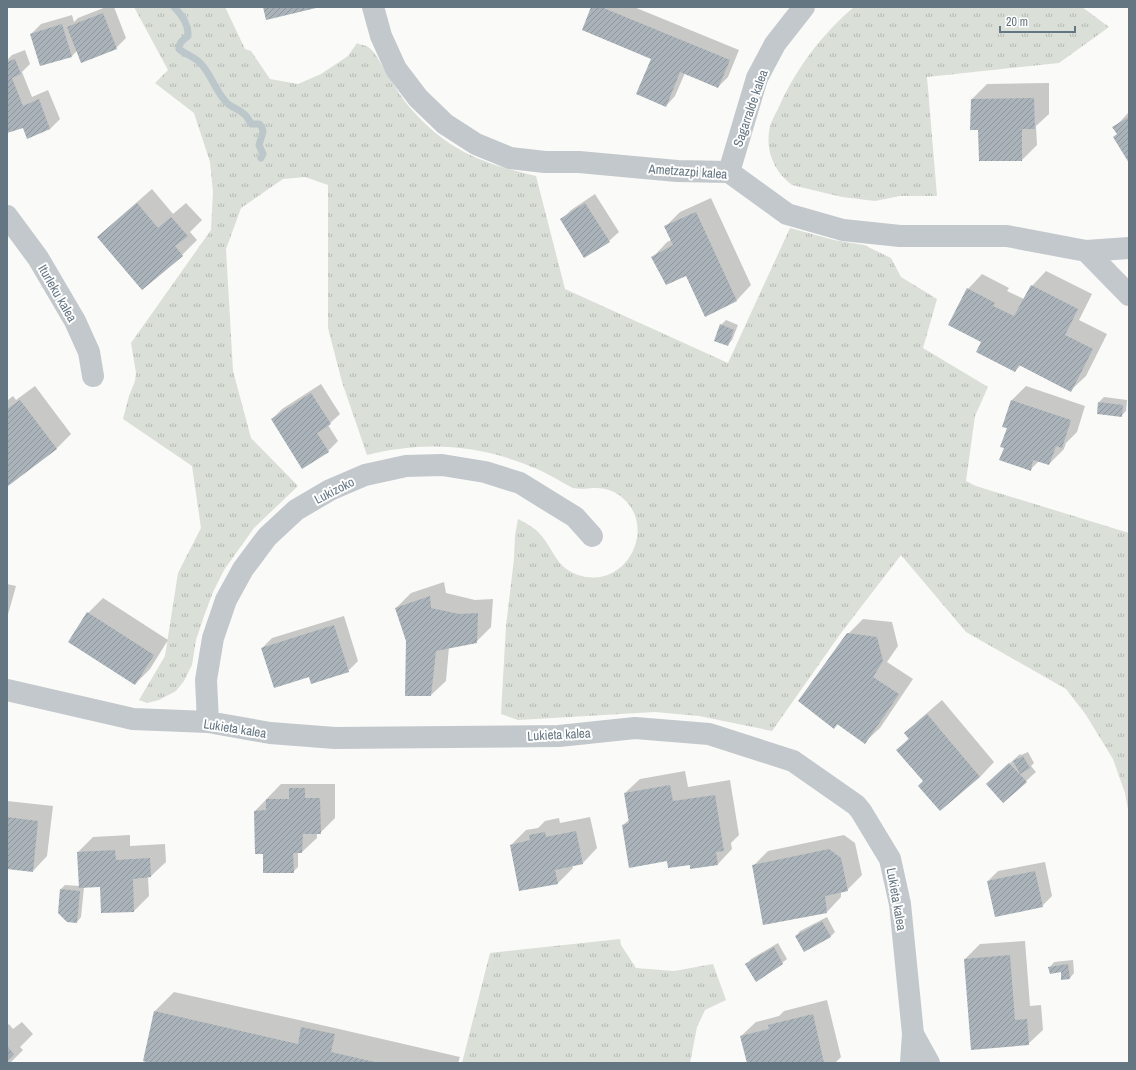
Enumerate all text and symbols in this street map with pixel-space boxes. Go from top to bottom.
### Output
scale bar [1000,8,1075,34]
text: 20 m [1006,14,1028,30]
street label: Sagarralde kalea [729,67,772,149]
street label: Ametzazpi kalea [647,160,728,183]
street label: Iturleku kalea [34,262,81,325]
street label: Lukizoko [311,473,357,508]
street label: Lukieta kalea [202,715,268,742]
street label: Lukieta kalea [527,724,591,745]
street label: Lukieta kalea [883,866,910,932]

